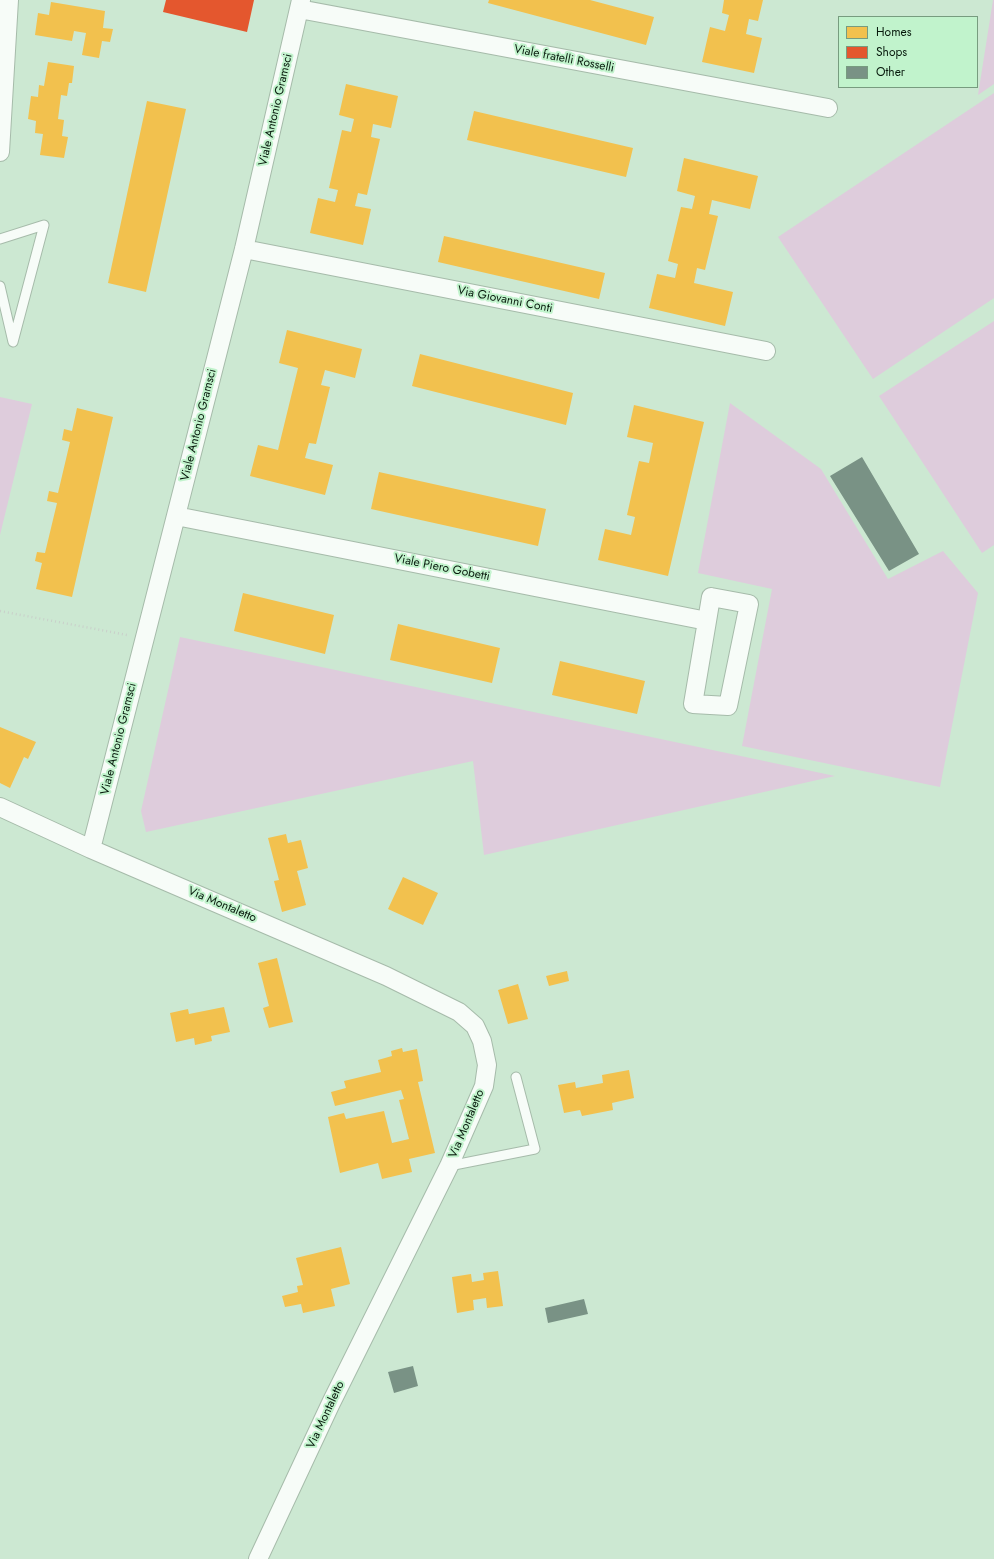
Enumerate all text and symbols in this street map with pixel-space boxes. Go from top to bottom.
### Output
legend [838,16,978,88]
text: Homes [876,23,912,41]
street label: Viale fratelli Rosselli [513,42,615,76]
text: Shops [876,43,907,61]
street label: Viale Antonio Gramsci [256,52,296,168]
text: Other [876,63,905,81]
street label: Via Giovanni Conti [456,284,554,316]
street label: Viale Antonio Gramsci [178,368,220,482]
street label: Viale Piero Gobetti [393,552,491,584]
street label: Viale Antonio Gramsci [98,682,140,796]
street label: Via Montaletto [186,884,258,926]
street label: Via Montaletto [446,1088,488,1160]
street label: Via Montaletto [304,1379,348,1451]

